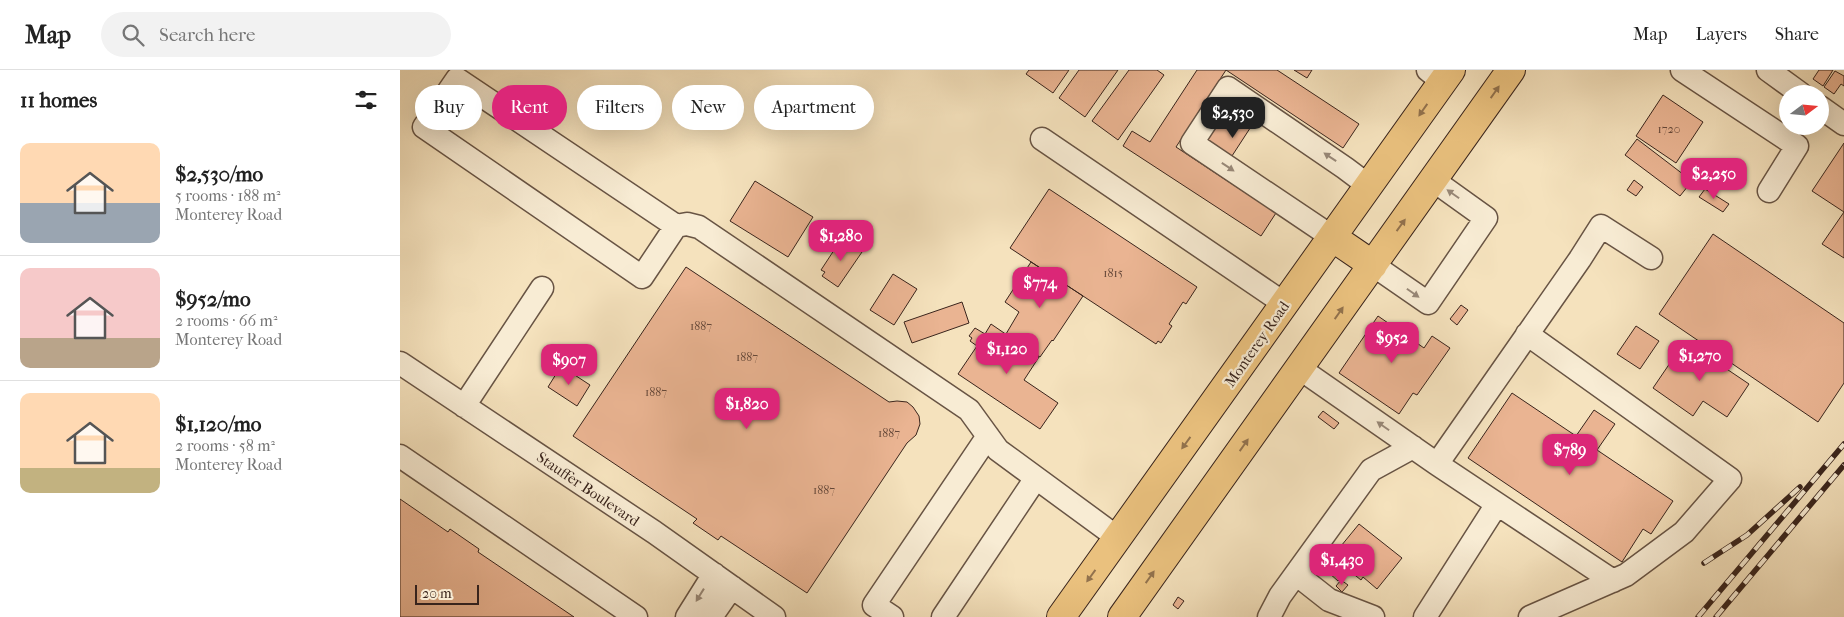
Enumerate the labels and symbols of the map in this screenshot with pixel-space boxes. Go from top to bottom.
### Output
north arrow [1779,85,1829,135]
one-way arrow [1490,86,1500,99]
pin: $2,530 [1192,97,1274,139]
one-way arrow [1418,103,1428,117]
house number: 1720 [1658,122,1680,136]
one-way arrow [1323,152,1336,162]
pin: $2,250 [1673,158,1755,200]
one-way arrow [1221,163,1235,172]
one-way arrow [1446,189,1460,199]
one-way arrow [1396,218,1406,232]
pin: $1,280 [800,220,882,262]
pin: $774 [1010,266,1070,309]
house number: 1815 [1103,266,1123,280]
one-way arrow [1406,288,1420,298]
street label: Monterey Road [1221,297,1294,390]
one-way arrow [1334,306,1344,320]
house number: 1887 [690,319,712,333]
pin: $952 [1362,322,1422,364]
pin: $1,120 [966,332,1048,375]
pin: $1,270 [1659,340,1741,382]
pin: $907 [539,344,599,386]
house number: 1887 [736,350,758,364]
house number: 1887 [645,385,667,399]
pin: $1,820 [706,388,788,430]
one-way arrow [1376,421,1390,431]
house number: 1887 [878,426,900,440]
pin: $789 [1540,434,1600,476]
one-way arrow [1181,437,1191,450]
one-way arrow [1239,438,1249,452]
street label: Stauffer Boulevard [533,448,643,530]
house number: 1887 [813,483,835,497]
pin: $1,430 [1301,544,1383,586]
one-way arrow [1086,569,1096,582]
one-way arrow [1145,570,1155,584]
scale bar [415,582,479,605]
one-way arrow [695,589,705,602]

